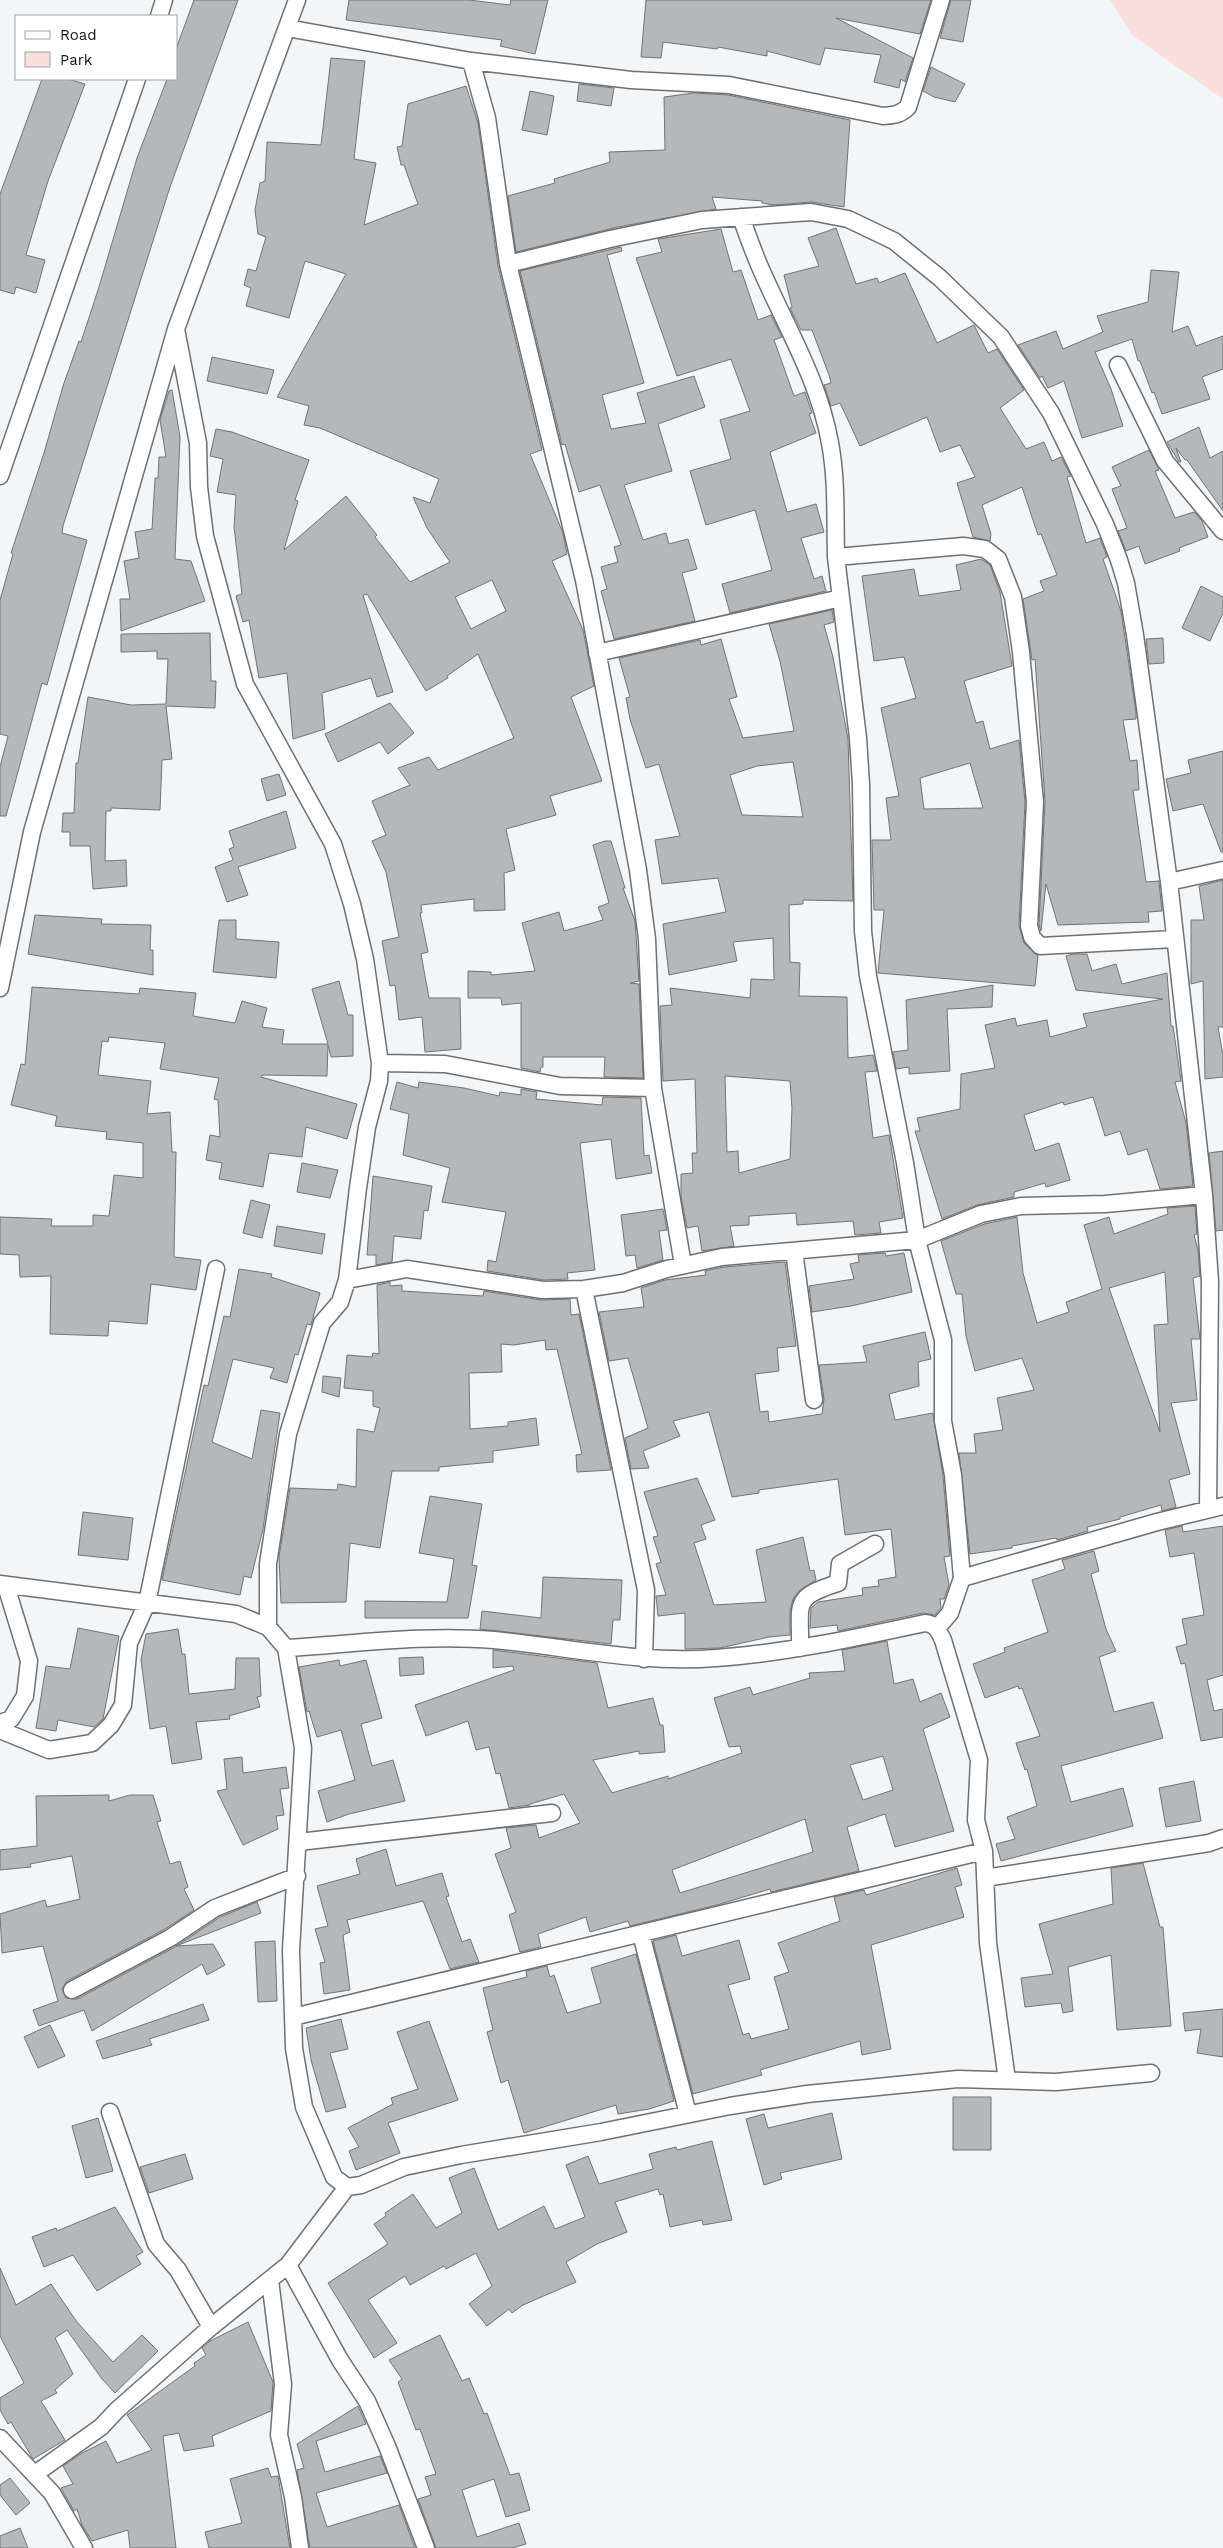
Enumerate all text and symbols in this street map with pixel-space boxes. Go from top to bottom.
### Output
legend [15,15,178,80]
text: Road [60,26,97,44]
text: Park [60,51,93,69]

